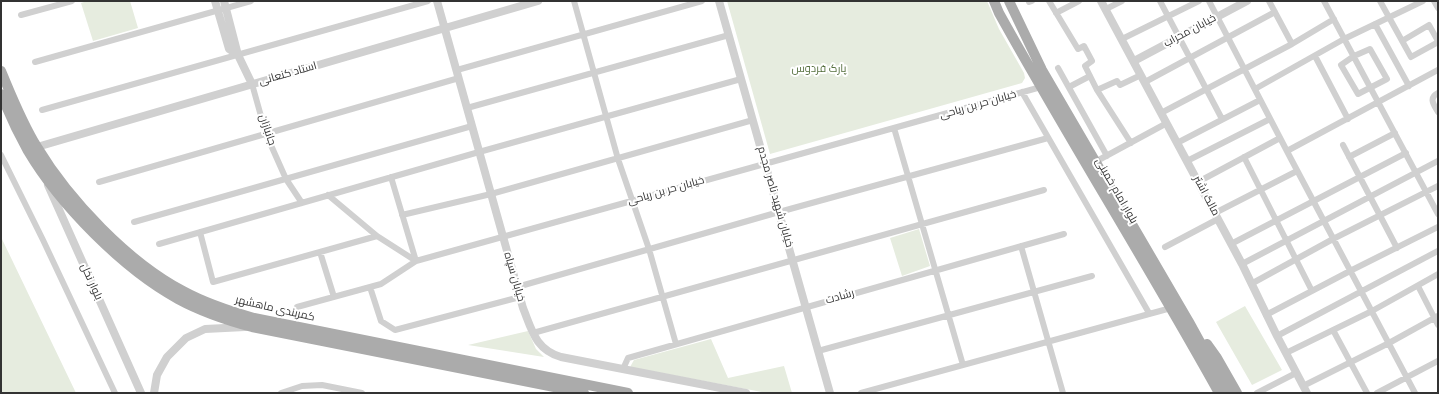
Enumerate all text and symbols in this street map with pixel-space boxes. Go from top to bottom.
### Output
street label: خیابان محراب [1162,12,1218,50]
street label: استاد کنعانی [258,59,318,89]
park label: پارک فردوس [791,62,847,76]
street label: خیابان حر بن ریاحی [938,88,1018,122]
street label: جانبازان [256,113,278,147]
street label: خیابان شهید ناصر مجدم [754,145,796,249]
street label: بلوار امام خمینی [1092,156,1140,226]
street label: خیابان حر بن ریاحی [626,174,706,208]
street label: مالک اشتر [1190,174,1222,218]
street label: خیابان سپاه [501,251,527,303]
street label: بلوار نخل [77,262,105,302]
street label: رشادت [824,287,856,307]
street label: کمربندی ماهشهر [234,293,316,325]

